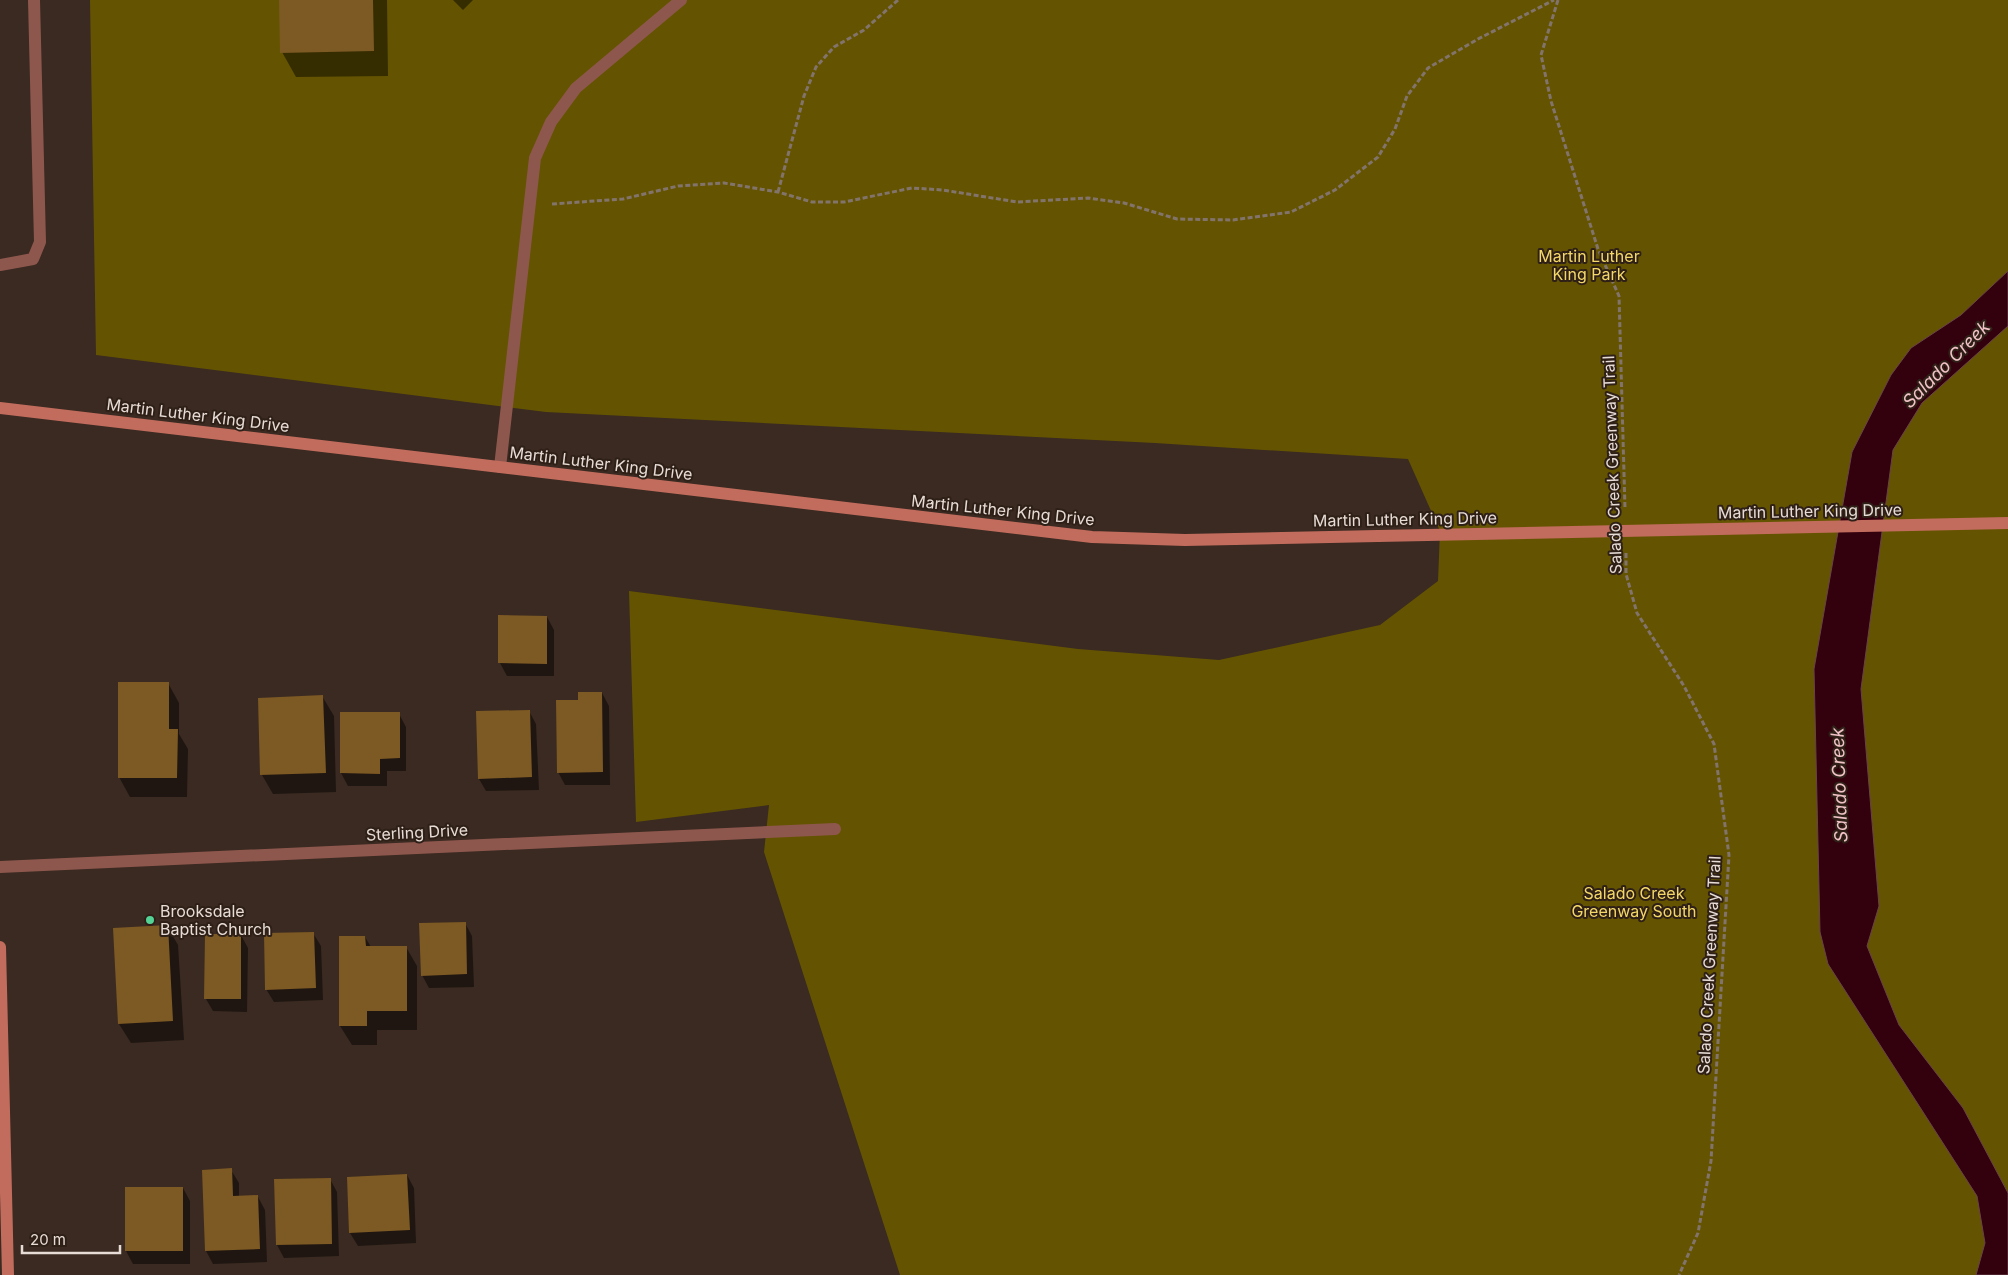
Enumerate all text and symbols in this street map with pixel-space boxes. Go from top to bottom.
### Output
park label: Martin Luther King Park [1538,246,1640,284]
water label: Salado Creek [1898,315,1995,412]
street label: Salado Creek Greenway Trail [1598,355,1626,575]
street label: Martin Luther King Drive [105,394,291,436]
street label: Martin Luther King Drive [508,442,694,484]
street label: Martin Luther King Drive [910,490,1096,530]
street label: Martin Luther King Drive [1718,499,1902,523]
street label: Martin Luther King Drive [1313,507,1497,531]
water label: Salado Creek [1826,726,1852,843]
street label: Sterling Drive [365,819,469,845]
street label: Salado Creek Greenway Trail [1693,855,1725,1075]
park label: Salado Creek Greenway South [1571,883,1697,921]
place label: Brooksdale Baptist Church [160,901,272,939]
marker: Brooksdale Baptist Church [144,914,156,926]
scale bar [22,1222,120,1254]
text: 20 m [30,1230,66,1249]

